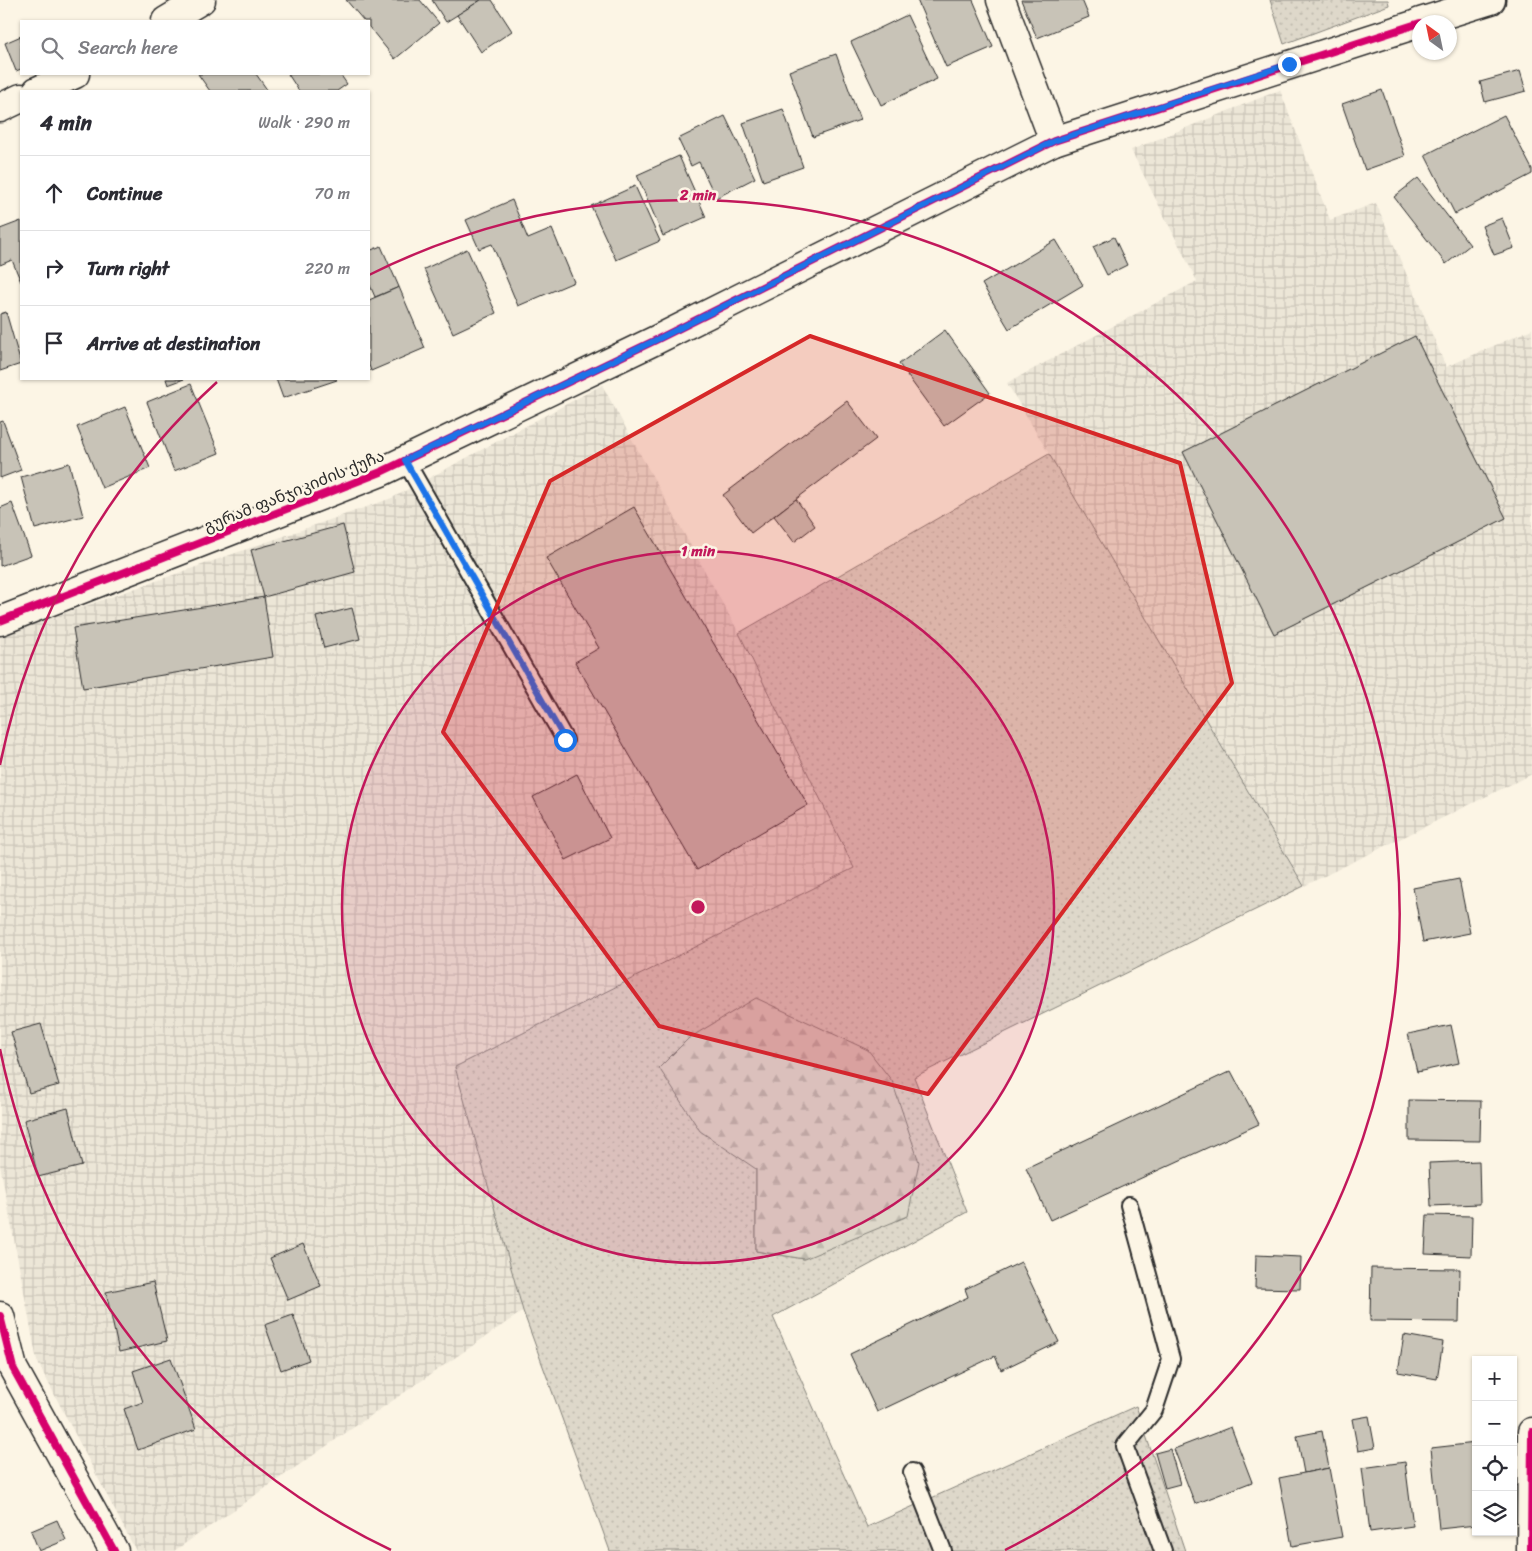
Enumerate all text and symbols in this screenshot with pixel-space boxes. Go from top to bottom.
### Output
north arrow [1412,15,1457,60]
search box [20,20,370,75]
text: Search here [78,31,178,64]
icon: search [38,34,66,62]
route end [1278,53,1301,76]
text: 4 min [40,104,92,142]
text: Walk · 290 m [258,108,350,137]
text: Continue [87,177,163,210]
icon: ahead [40,179,68,207]
text: 70 m [314,179,350,208]
text: 2 min [679,182,717,208]
text: Turn right [87,252,169,285]
icon: right [40,254,68,282]
text: 220 m [305,254,350,283]
text: Arrive at destination [87,327,260,360]
icon: arrive [40,329,68,357]
street label: გურამ ფანჯიკიძის ქუჩა [199,441,389,541]
text: 1 min [681,538,716,564]
route start [554,729,577,752]
centre of rings [689,898,707,916]
map controls [1472,1356,1517,1536]
button: + [1472,1356,1517,1401]
button: − [1472,1401,1517,1446]
button: locate [1472,1446,1517,1491]
button: layers [1472,1491,1517,1536]

